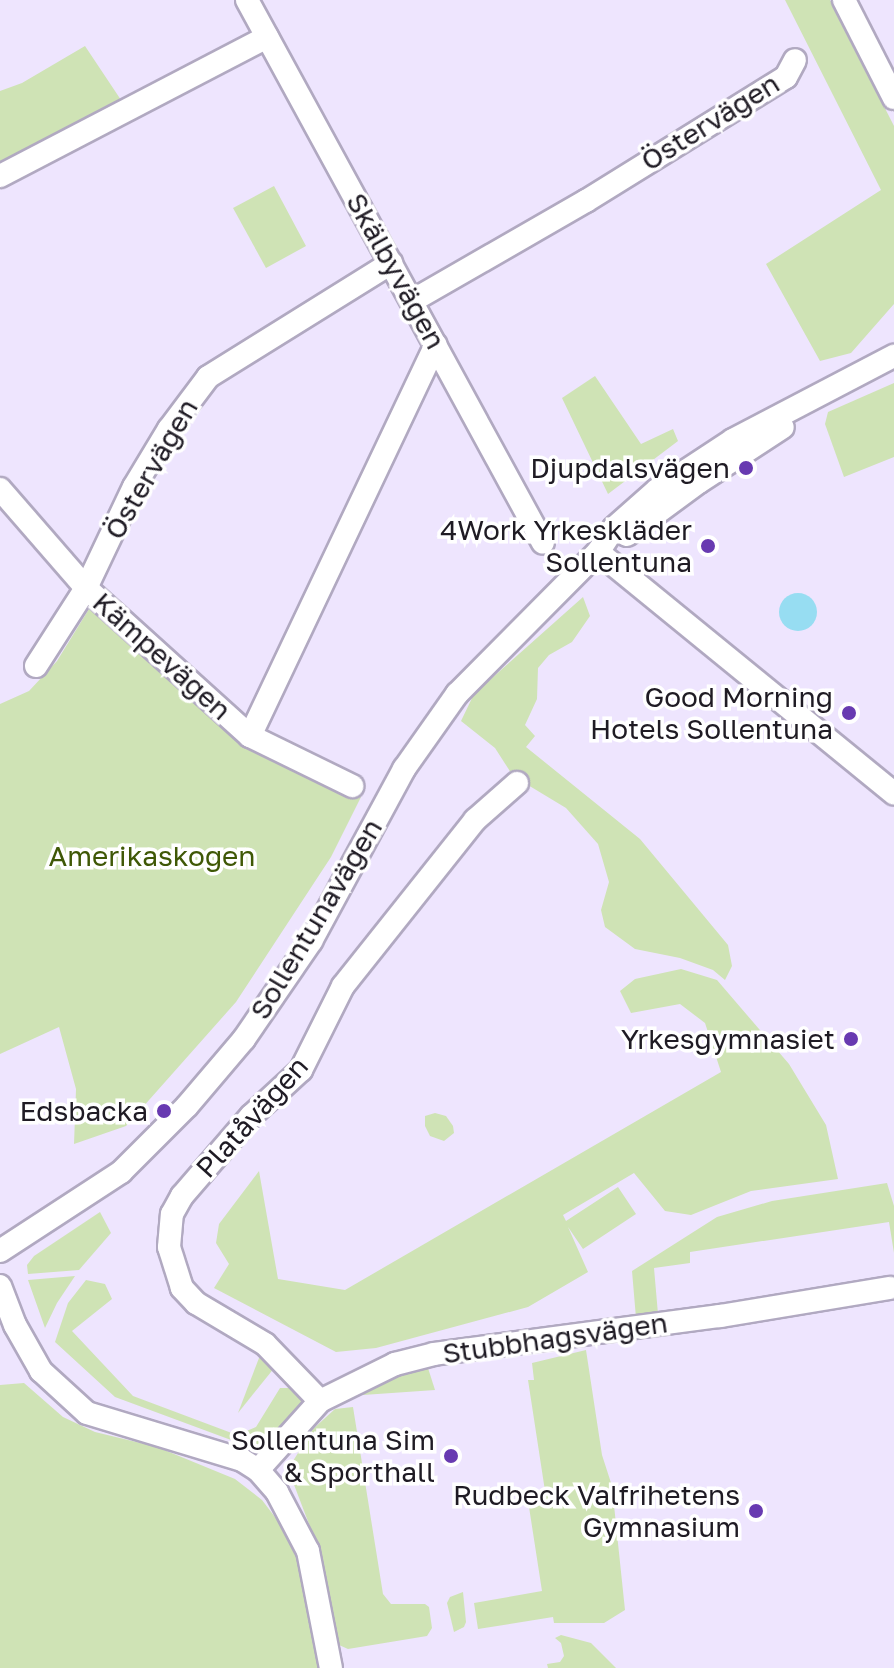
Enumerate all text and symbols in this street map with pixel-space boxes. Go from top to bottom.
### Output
street label: Östervägen [635,66,785,178]
street label: Skälbyvägen [339,187,453,355]
street label: Östervägen [97,393,205,545]
place label: Djupdalsvägen [530,451,730,485]
marker: Djupdalsvägen [737,459,755,477]
place label: 4Work Yrkeskläder Sollentuna [440,513,692,579]
marker: 4Work Yrkeskläder Sollentuna [699,537,717,555]
street label: Kämpevägen [86,585,238,727]
place label: Good Morning Hotels Sollentuna [590,680,833,746]
marker: Good Morning Hotels Sollentuna [840,704,858,722]
street label: Sollentunavägen [243,813,389,1025]
park label: Amerikaskogen [48,839,256,873]
place label: Yrkesgymnasiet [621,1022,835,1056]
marker: Yrkesgymnasiet [842,1030,860,1048]
street label: Platåvägen [189,1050,315,1184]
place label: Edsbacka [19,1094,148,1128]
marker: Edsbacka [155,1102,173,1120]
street label: Stubbhagsvägen [440,1306,670,1370]
place label: Sollentuna Sim & Sporthall [231,1423,435,1489]
marker: Sollentuna Sim & Sporthall [442,1447,460,1465]
place label: Rudbeck Valfrihetens Gymnasium [453,1478,740,1544]
marker: Rudbeck Valfrihetens Gymnasium [747,1502,765,1520]

